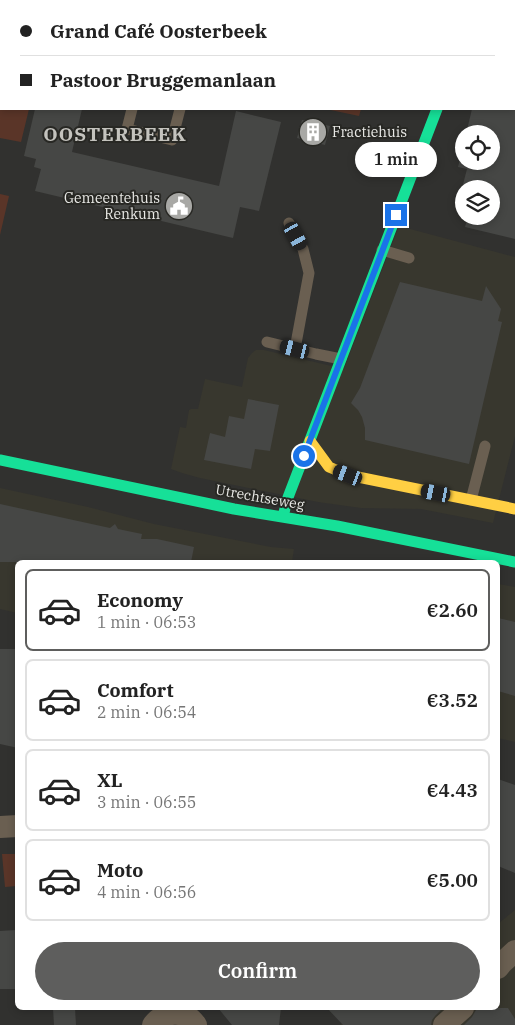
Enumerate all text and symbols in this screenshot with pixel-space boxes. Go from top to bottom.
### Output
text: Grand Café Oosterbeek [50,19,267,43]
text: Pastoor Bruggemanlaan [50,68,276,92]
building icon: Fractiehuis [298,117,328,147]
district label: OOSTERBEEK [43,122,187,146]
place label: Fractiehuis [332,123,407,141]
map controls [455,125,500,225]
button: locate [455,125,500,170]
callout: 1 min [355,142,437,178]
text: 1 min [374,149,418,169]
button: layers [455,180,500,225]
place label: Gemeentehuis Renkum [64,189,160,223]
public building icon: Gemeentehuis Renkum [164,191,194,221]
route end [385,204,407,226]
car [282,219,309,253]
car [278,338,311,360]
route start [293,445,315,467]
car [331,463,364,487]
street label: Utrechtseweg [214,480,306,514]
car [419,483,452,503]
icon: car [37,588,82,633]
text: Economy [97,588,183,612]
text: €2.60 [427,598,478,622]
text: 1 min · 06:53 [97,612,196,632]
icon: car [37,678,82,723]
text: Comfort [97,678,174,702]
text: €3.52 [427,688,478,712]
text: 2 min · 06:54 [97,702,196,722]
icon: car [37,768,82,813]
text: XL [97,768,123,792]
text: €4.43 [427,778,478,802]
text: 3 min · 06:55 [97,792,196,812]
icon: car [37,858,82,903]
text: Moto [97,858,143,882]
text: €5.00 [427,868,478,892]
text: 4 min · 06:56 [97,882,196,902]
button: Confirm [35,942,480,1000]

